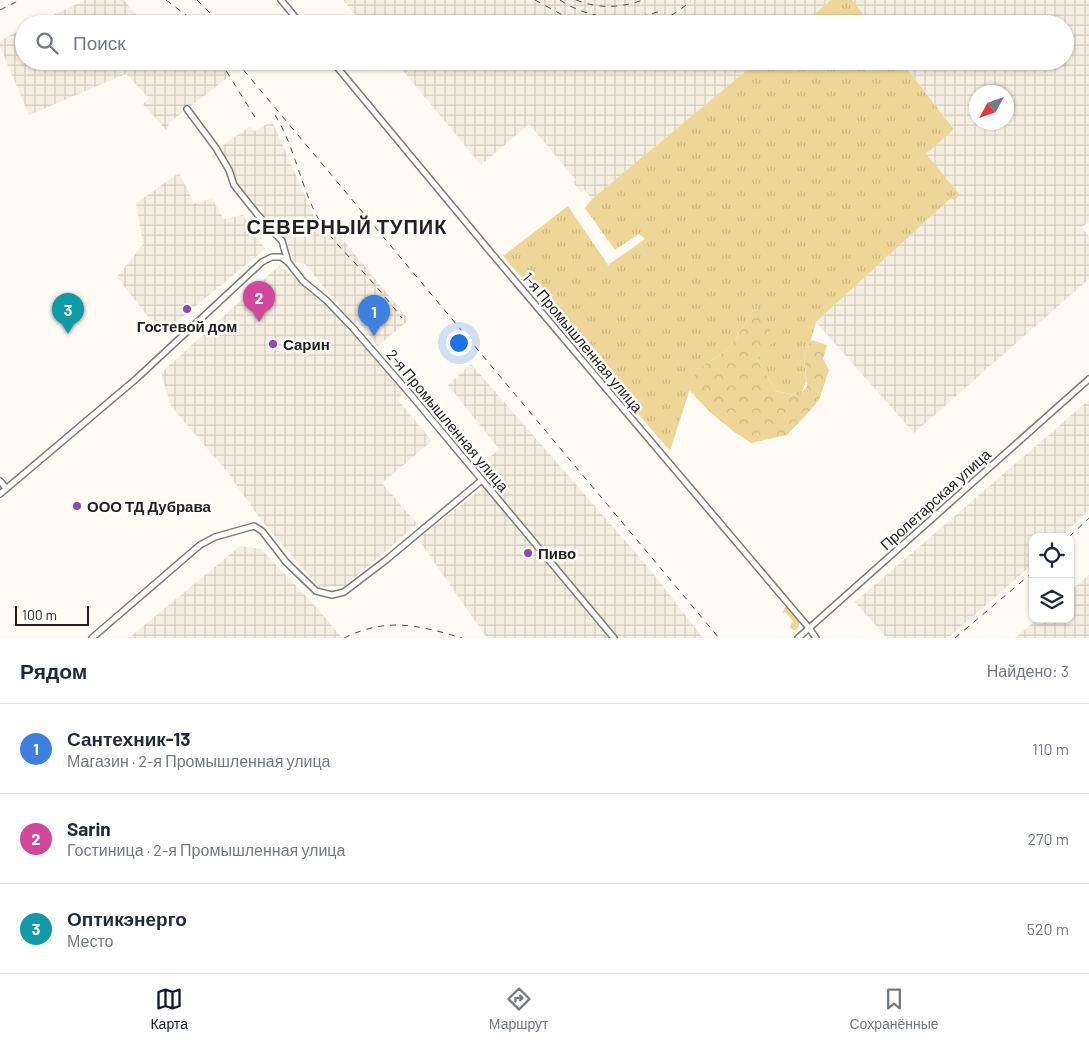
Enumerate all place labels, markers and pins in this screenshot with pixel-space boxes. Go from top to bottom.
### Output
pin: 2 [243,281,275,322]
pin: 3 [52,293,84,334]
pin: 1 [358,295,390,336]
marker: Гостевой дом [181,303,193,315]
place label: Гостевой дом [137,317,237,335]
place label: Сарин [283,335,330,353]
marker: Сарин [267,338,279,350]
place label: ООО ТД Дубрава [87,497,211,515]
marker: ООО ТД Дубрава [71,500,83,512]
place label: Пиво [538,544,576,562]
marker: Пиво [522,547,534,559]

